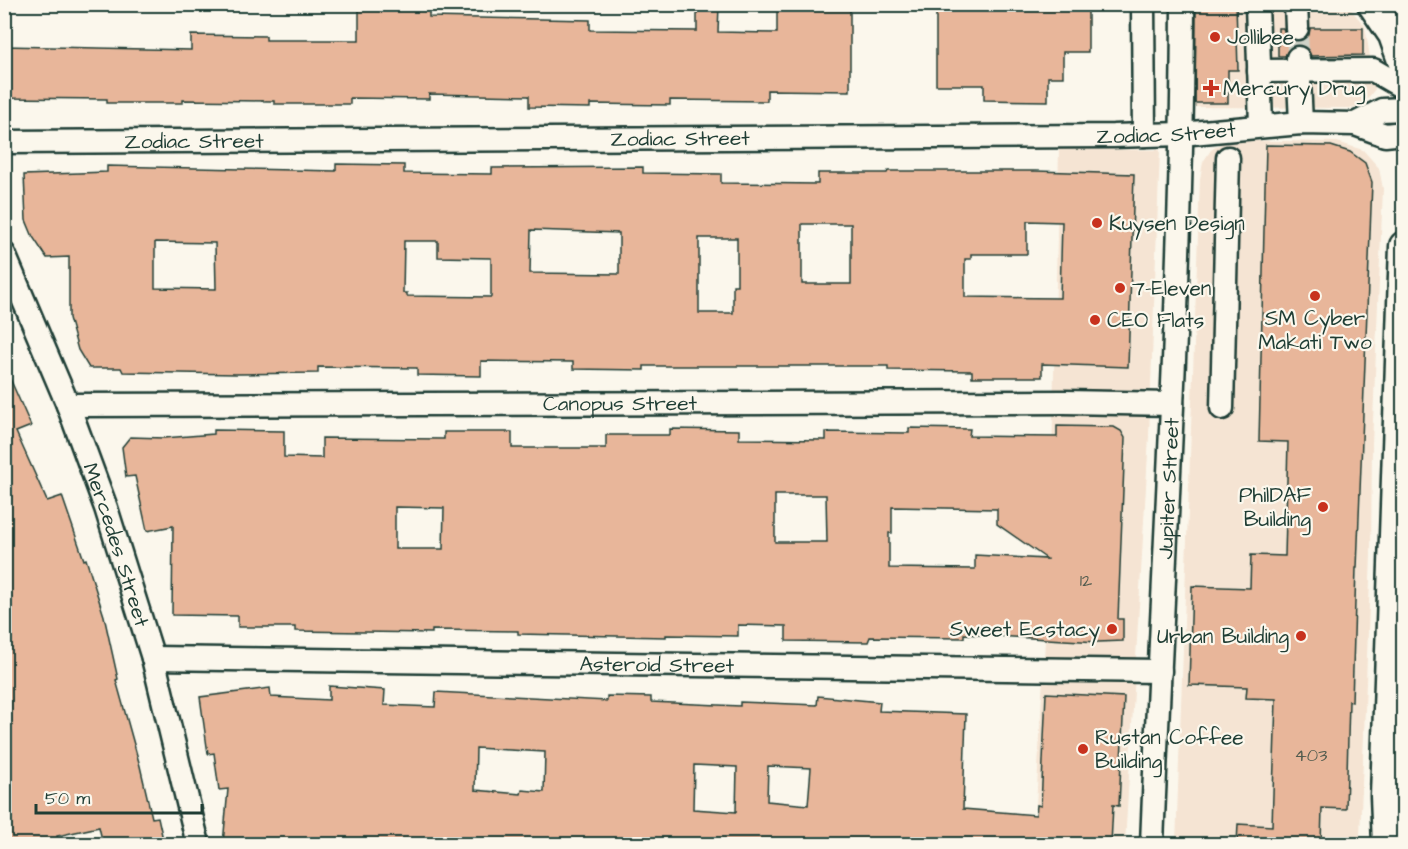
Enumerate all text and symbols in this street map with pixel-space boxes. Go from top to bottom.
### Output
place label: Jollibee [1227,23,1294,52]
marker: Jollibee [1208,30,1222,44]
place label: Mercury Drug [1223,74,1366,105]
marker: Mercury Drug [1204,81,1218,95]
street label: Zodiac Street [1096,115,1237,151]
street label: Zodiac Street [610,124,750,154]
street label: Zodiac Street [124,127,264,156]
place label: Kuysen Design [1109,209,1245,240]
marker: Kuysen Design [1090,216,1104,230]
place label: 7-Eleven [1132,274,1211,303]
marker: 7-Eleven [1113,281,1127,295]
marker: SM Cyber Makati Two [1308,289,1322,303]
place label: SM Cyber Makati Two [1258,304,1372,357]
place label: CEO Flats [1107,306,1204,335]
marker: CEO Flats [1088,313,1102,327]
street label: Canopus Street [543,389,698,419]
street label: Jupiter Street [1151,417,1187,560]
street label: Mercedes Street [76,459,156,631]
place label: PhilDAF Building [1239,481,1311,536]
marker: PhilDAF Building [1316,500,1330,514]
house number: 12 [1080,568,1093,593]
place label: Sweet Ecstacy [950,615,1100,646]
marker: Sweet Ecstacy [1105,622,1119,636]
place label: Urban Building [1157,622,1289,653]
marker: Urban Building [1294,629,1308,643]
street label: Asteroid Street [580,650,735,681]
place label: Rustan Coffee Building [1095,723,1244,778]
marker: Rustan Coffee Building [1076,742,1090,756]
house number: 403 [1295,743,1327,768]
scale bar [36,777,202,815]
text: 50 m [45,786,90,811]

